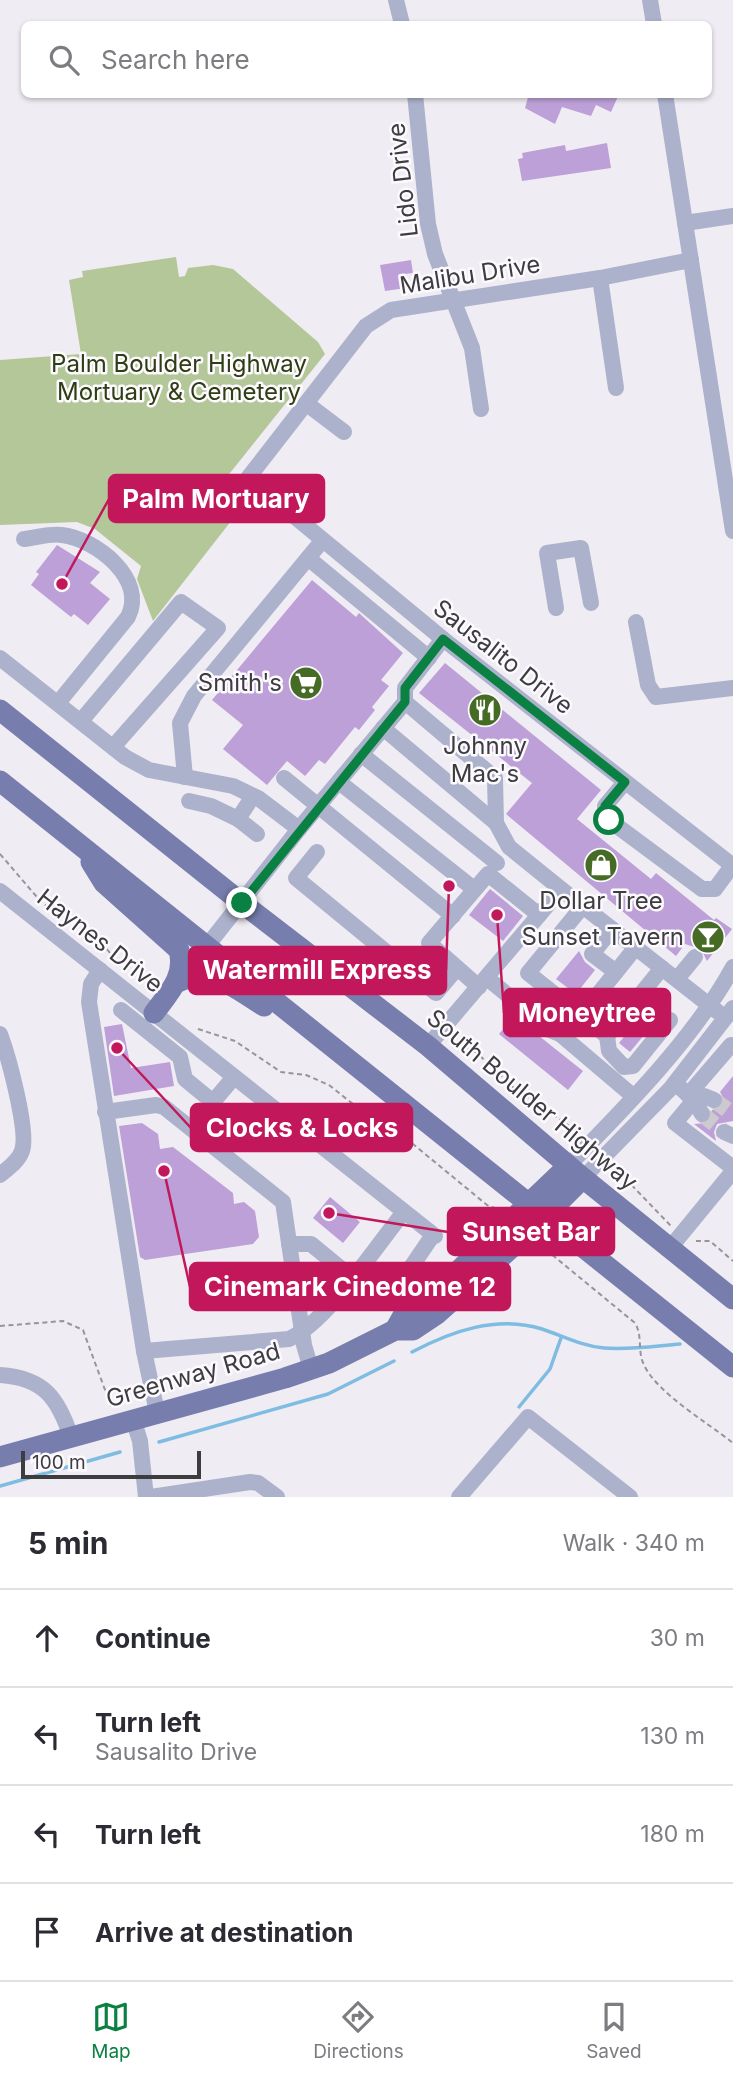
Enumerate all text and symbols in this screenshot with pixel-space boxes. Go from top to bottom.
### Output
search box [21,21,712,98]
icon: search [45,41,83,79]
text: Search here [101,44,250,75]
street label: Lido Drive [381,121,424,239]
street label: Malibu Drive [398,249,542,300]
park label: Palm Boulder Highway Mortuary & Cemetery [51,349,307,406]
callout: Palm Mortuary [109,475,324,522]
text: Palm Mortuary [122,483,310,514]
street label: Sausalito Drive [428,593,579,720]
supermarket icon: Smith's [287,664,325,702]
place label: Smith's [198,668,282,697]
restaurant icon: Johnny Mac's [466,691,504,729]
place label: Johnny Mac's [443,731,527,788]
route start [593,804,624,835]
shop icon: Dollar Tree [582,846,620,884]
street label: Haynes Drive [32,883,169,999]
place label: Dollar Tree [539,886,663,915]
route end [226,887,257,918]
bar icon: Sunset Tavern [689,918,727,956]
place label: Sunset Tavern [522,922,684,951]
callout: Watermill Express [189,947,446,994]
text: Watermill Express [203,954,431,985]
callout: Moneytree [504,989,670,1036]
text: Moneytree [518,997,656,1028]
street label: South Boulder Highway [421,1003,644,1196]
callout: Clocks & Locks [191,1104,412,1151]
text: Clocks & Locks [206,1112,398,1143]
callout: Sunset Bar [448,1208,614,1255]
text: Sunset Bar [462,1216,600,1247]
callout: Cinemark Cinedome 12 [190,1263,510,1310]
text: Cinemark Cinedome 12 [204,1271,496,1302]
street label: Greenway Road [103,1336,283,1413]
scale bar [21,1448,201,1480]
text: 100 m [32,1451,86,1474]
text: 5 min [28,1525,108,1561]
text: Walk · 340 m [563,1529,705,1557]
icon: ahead [28,1619,66,1657]
text: Continue [95,1623,211,1654]
text: 30 m [650,1624,705,1652]
text: Turn left [95,1707,201,1738]
icon: left [28,1717,66,1755]
text: 130 m [640,1722,705,1750]
text: Sausalito Drive [95,1738,257,1766]
icon: left [28,1815,66,1853]
text: Turn left [95,1819,201,1850]
text: 180 m [640,1820,705,1848]
icon: arrive [28,1913,66,1951]
text: Arrive at destination [95,1917,354,1948]
tab: Map [91,1998,131,2063]
tab: Directions [313,1998,404,2063]
tab: Saved [586,1998,642,2063]

